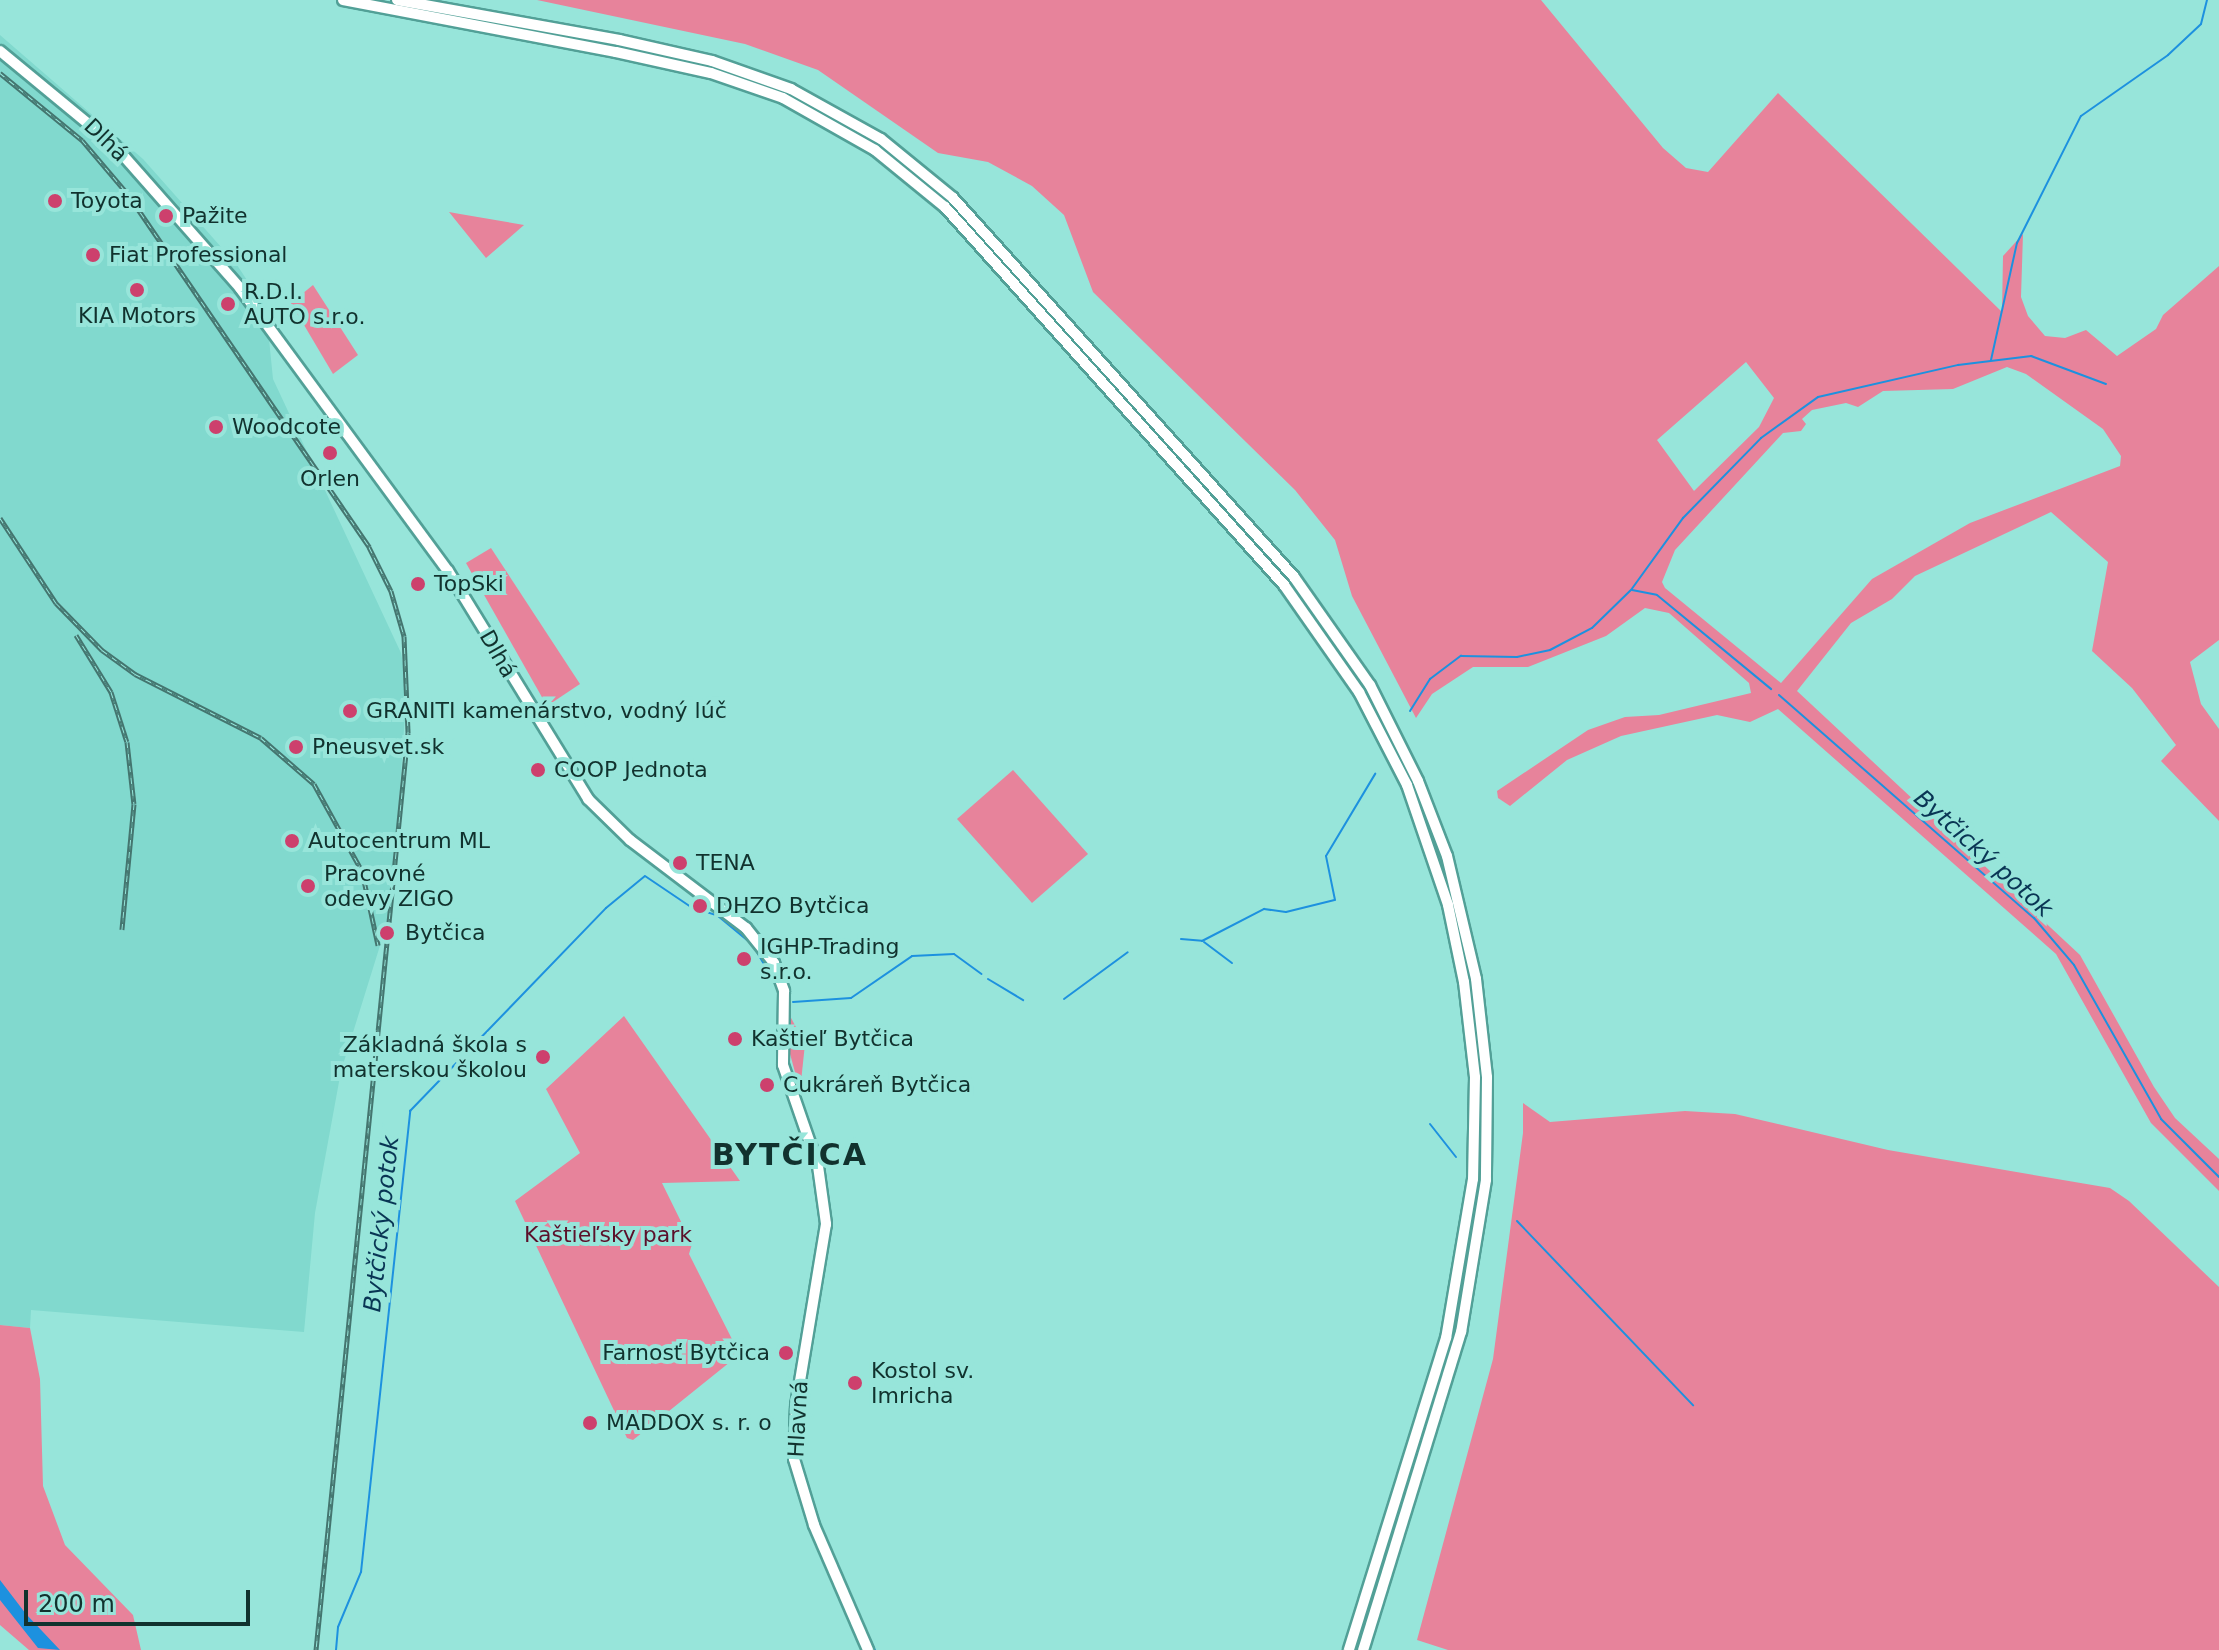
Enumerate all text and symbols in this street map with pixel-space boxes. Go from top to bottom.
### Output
street label: Dlhá [79,113,133,167]
place label: Toyota [71,188,143,214]
marker: Toyota [46,192,64,210]
place label: Pažite [182,203,248,229]
marker: Pažite [157,207,175,225]
place label: Fiat Professional [109,242,287,268]
marker: Fiat Professional [84,246,102,264]
place label: R.D.I. AUTO s.r.o. [244,278,365,330]
marker: KIA Motors [128,281,146,299]
marker: R.D.I. AUTO s.r.o. [219,295,237,313]
place label: KIA Motors [78,303,196,329]
place label: Woodcote [232,414,341,440]
marker: Woodcote [207,418,225,436]
marker: Orlen [321,444,339,462]
place label: Orlen [300,466,360,492]
place label: TopSki [434,571,504,597]
marker: TopSki [409,575,427,593]
street label: Dlhá [474,626,522,682]
place label: GRANITI kamenárstvo, vodný lúč [366,698,727,724]
marker: GRANITI kamenárstvo, vodný lúč [341,702,359,720]
place label: Pneusvet.sk [312,734,444,760]
marker: Pneusvet.sk [287,738,305,756]
place label: COOP Jednota [554,757,708,783]
marker: COOP Jednota [529,761,547,779]
water label: Bytčický potok [1908,784,2058,924]
place label: Autocentrum ML [308,828,490,854]
marker: Autocentrum ML [283,832,301,850]
place label: TENA [696,850,755,876]
marker: TENA [671,854,689,872]
place label: Pracovné odevy ZIGO [324,860,454,912]
marker: Pracovné odevy ZIGO [299,877,317,895]
place label: DHZO Bytčica [716,893,869,919]
marker: DHZO Bytčica [691,897,709,915]
place label: Bytčica [405,920,486,946]
marker: Bytčica [376,922,398,944]
place label: IGHP-Trading s.r.o. [760,933,899,984]
marker: IGHP-Trading s.r.o. [735,950,753,968]
place label: Kaštieľ Bytčica [751,1026,914,1052]
marker: Kaštieľ Bytčica [726,1030,744,1048]
place label: Základná škola s materskou školou [333,1031,527,1082]
marker: Základná škola s materskou školou [534,1048,552,1066]
place label: Cukráreň Bytčica [783,1072,971,1098]
marker: Cukráreň Bytčica [758,1076,776,1094]
water label: Bytčický potok [358,1135,406,1313]
district label: BYTČICA [712,1137,868,1173]
park label: Kaštieľsky park [524,1222,692,1248]
place label: Farnosť Bytčica [602,1340,770,1366]
marker: Farnosť Bytčica [777,1344,795,1362]
place label: Kostol sv. Imricha [871,1357,974,1408]
marker: Kostol sv. Imricha [846,1374,864,1392]
street label: Hlavná [783,1380,813,1458]
place label: MADDOX s. r. o [606,1410,772,1436]
marker: MADDOX s. r. o [581,1414,599,1432]
scale bar [28,1574,254,1624]
text: 200 m [38,1590,115,1618]

